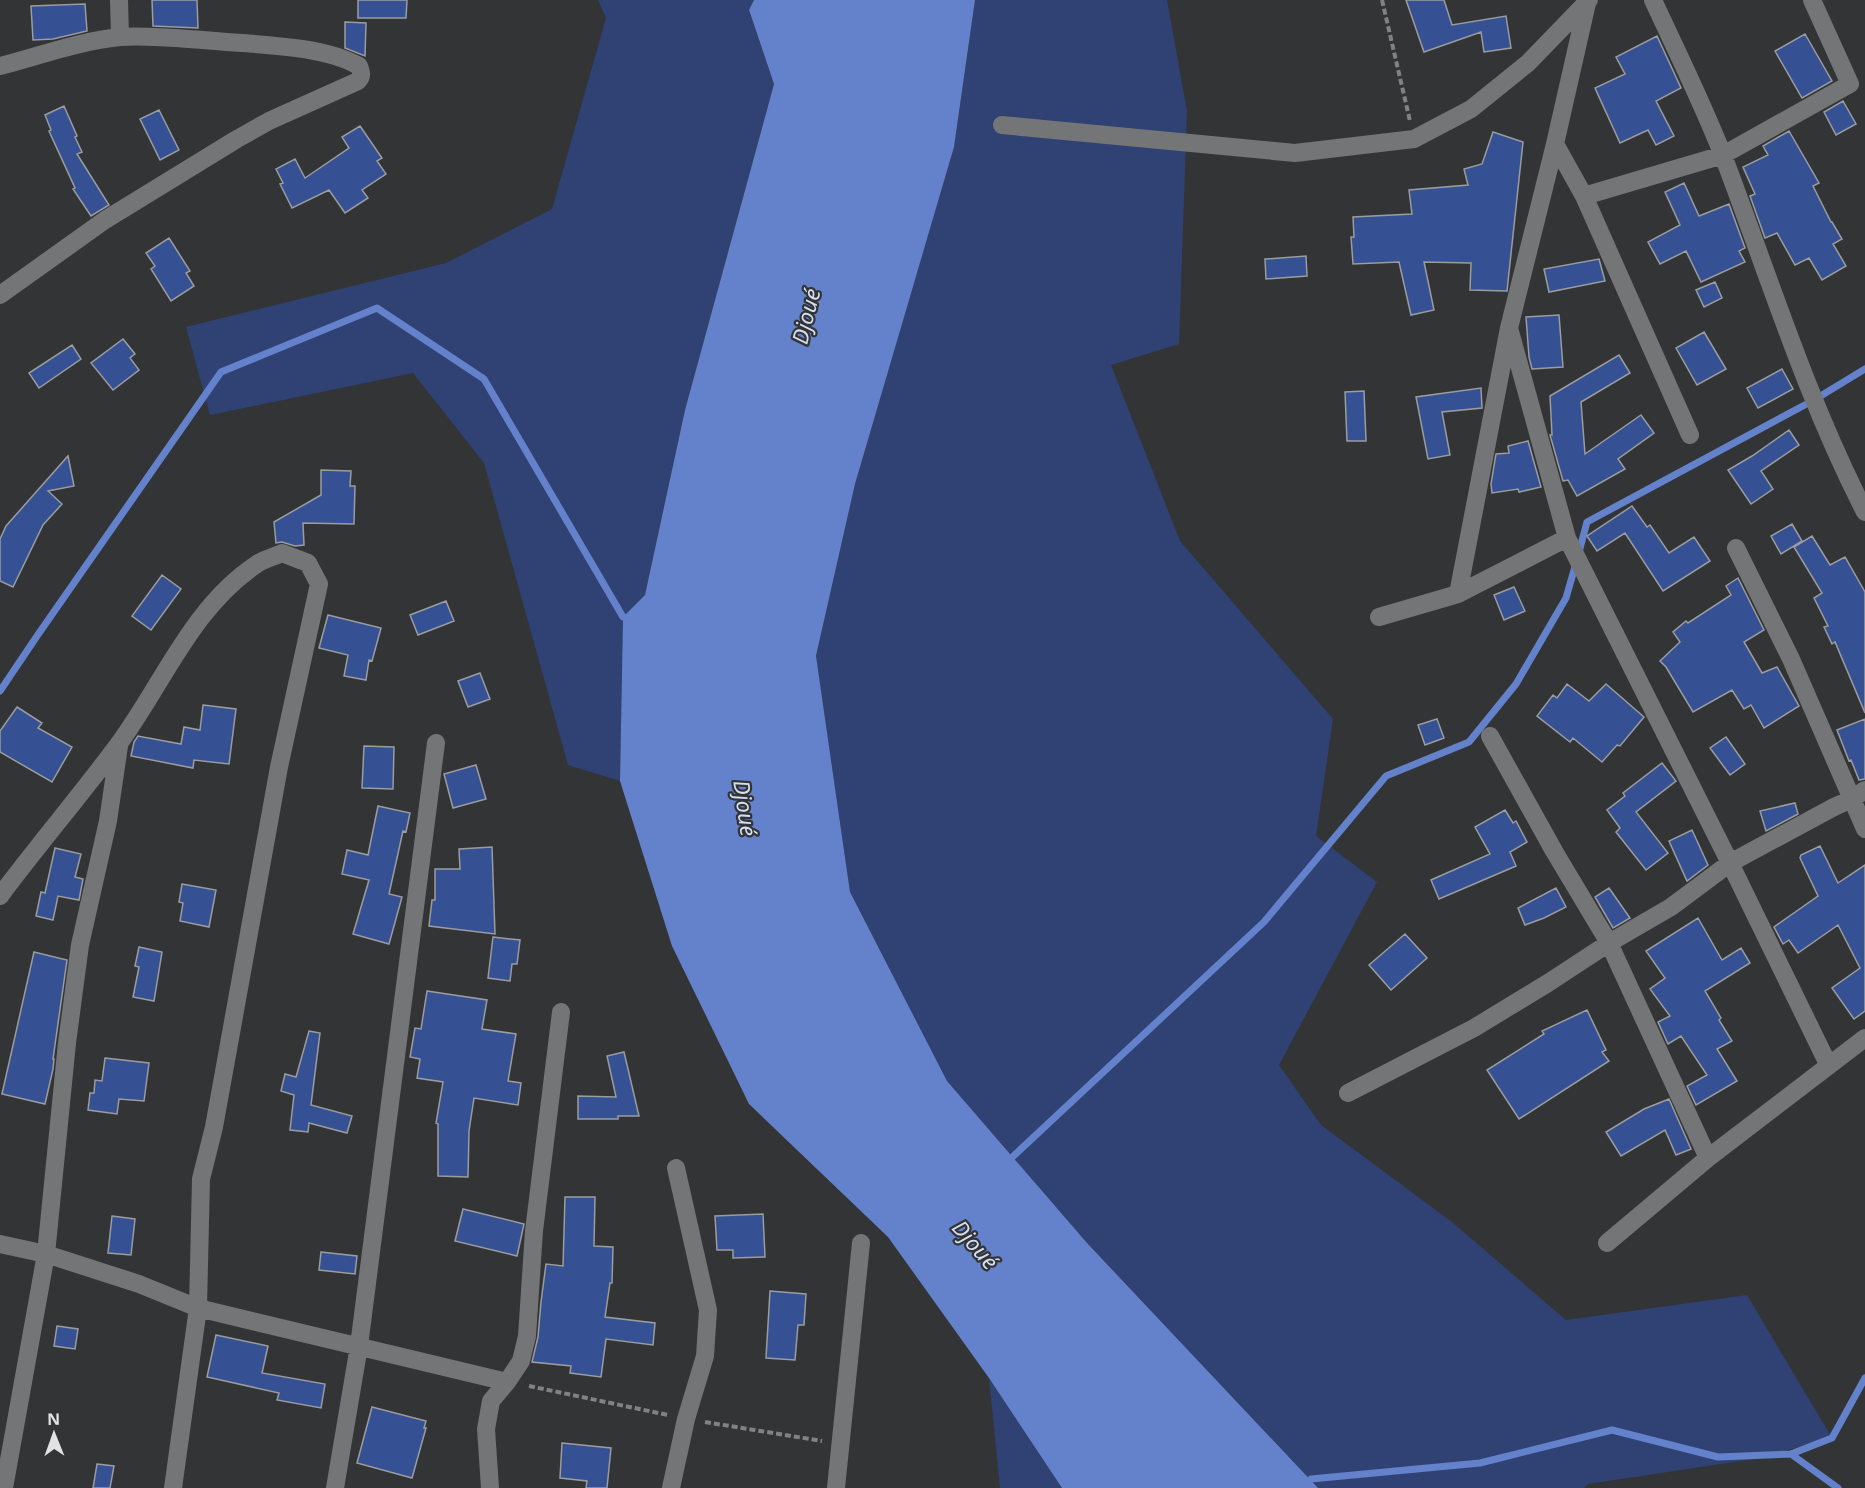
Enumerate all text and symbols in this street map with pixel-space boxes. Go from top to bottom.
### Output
water label: Djoué [784,285,826,347]
water label: Djoué [727,778,765,838]
water label: Djoué [946,1213,1006,1275]
north arrow [24,1404,84,1464]
text: N [47,1408,60,1430]

